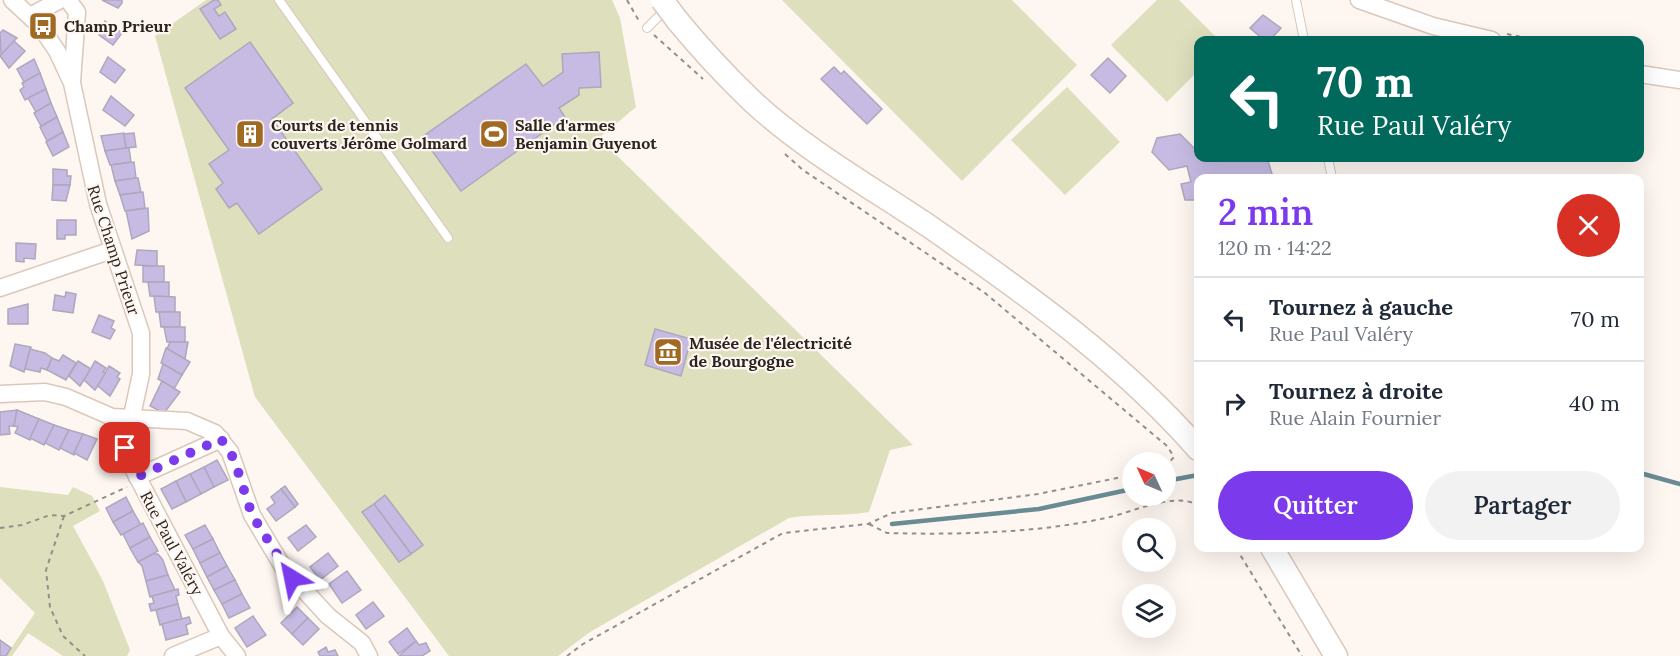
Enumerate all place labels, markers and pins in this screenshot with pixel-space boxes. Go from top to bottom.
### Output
bus stop icon: Champ Prieur [27,10,59,42]
place label: Champ Prieur [64,16,171,36]
place label: Courts de tennis couverts Jérôme Golmard [271,115,468,153]
place label: Salle d'armes Benjamin Guyenot [515,115,657,153]
building icon: Courts de tennis couverts Jérôme Golmard [234,118,266,150]
sports icon: Salle d'armes Benjamin Guyenot [478,118,510,150]
place label: Musée de l'électricité de Bourgogne [689,333,852,371]
museum icon: Musée de l'électricité de Bourgogne [652,336,684,368]
pin [99,422,150,473]

